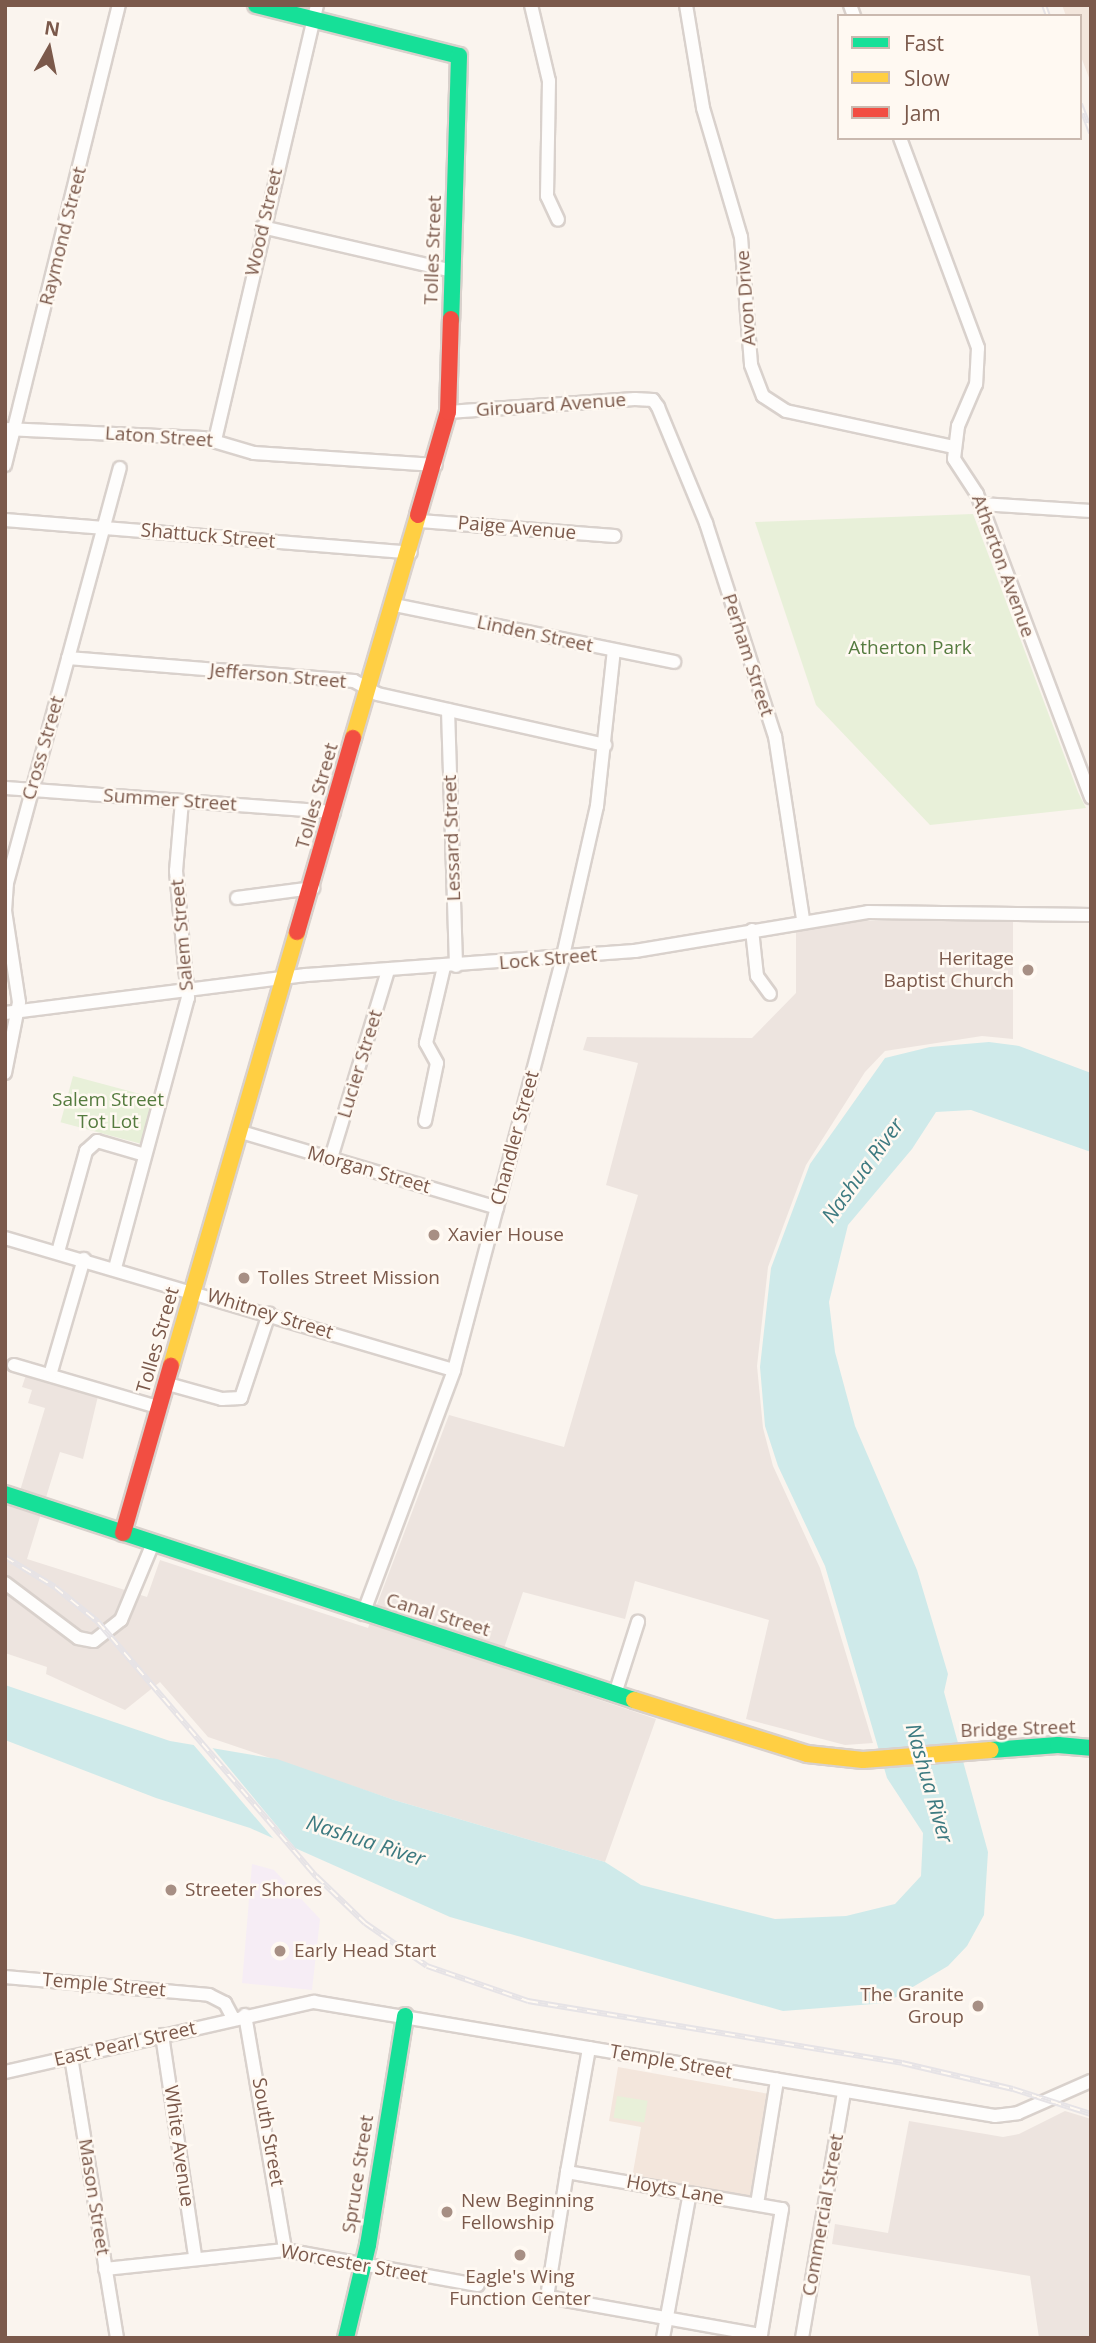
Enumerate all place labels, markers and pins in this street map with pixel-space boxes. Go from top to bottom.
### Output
place label: Heritage Baptist Church [883,948,1014,992]
marker: Heritage Baptist Church [1020,962,1036,978]
place label: Xavier House [448,1224,564,1246]
marker: Xavier House [426,1227,442,1243]
place label: Tolles Street Mission [258,1267,440,1289]
marker: Tolles Street Mission [236,1270,252,1286]
place label: Streeter Shores [185,1879,322,1901]
marker: Streeter Shores [163,1882,179,1898]
place label: Early Head Start [294,1940,436,1962]
marker: Early Head Start [272,1943,288,1959]
place label: The Granite Group [860,1984,964,2028]
marker: The Granite Group [970,1998,986,2014]
place label: New Beginning Fellowship [461,2190,594,2234]
marker: New Beginning Fellowship [439,2204,455,2220]
marker: Eagle's Wing Function Center [512,2247,528,2263]
place label: Eagle's Wing Function Center [449,2266,591,2310]

